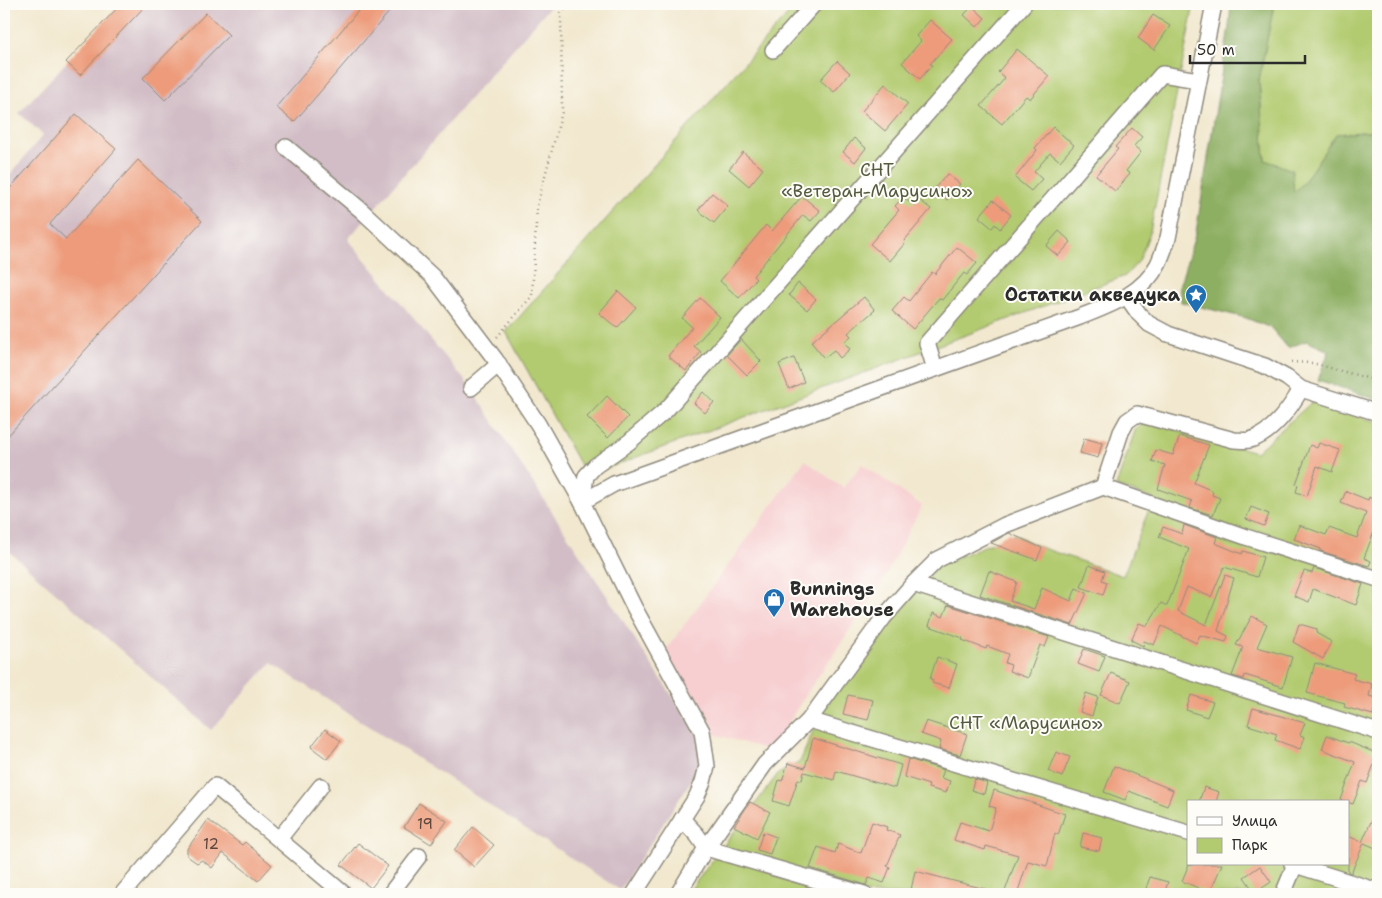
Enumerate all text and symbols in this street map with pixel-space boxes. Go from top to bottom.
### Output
scale bar [1190,32,1304,64]
text: 50 m [1197,40,1235,60]
park label: СНТ «Ветеран-Марусино» [781,158,973,203]
place label: Остатки акведука [1005,283,1181,307]
place icon: Остатки акведука [1184,283,1208,314]
place label: Bunnings Warehouse [790,577,894,622]
shop icon: Bunnings Warehouse [762,587,786,618]
park label: СНТ «Марусино» [949,711,1103,735]
legend [1187,800,1350,866]
text: Улица [1232,811,1278,831]
house number: 19 [417,814,433,834]
house number: 12 [203,834,219,854]
text: Парк [1232,835,1268,855]

